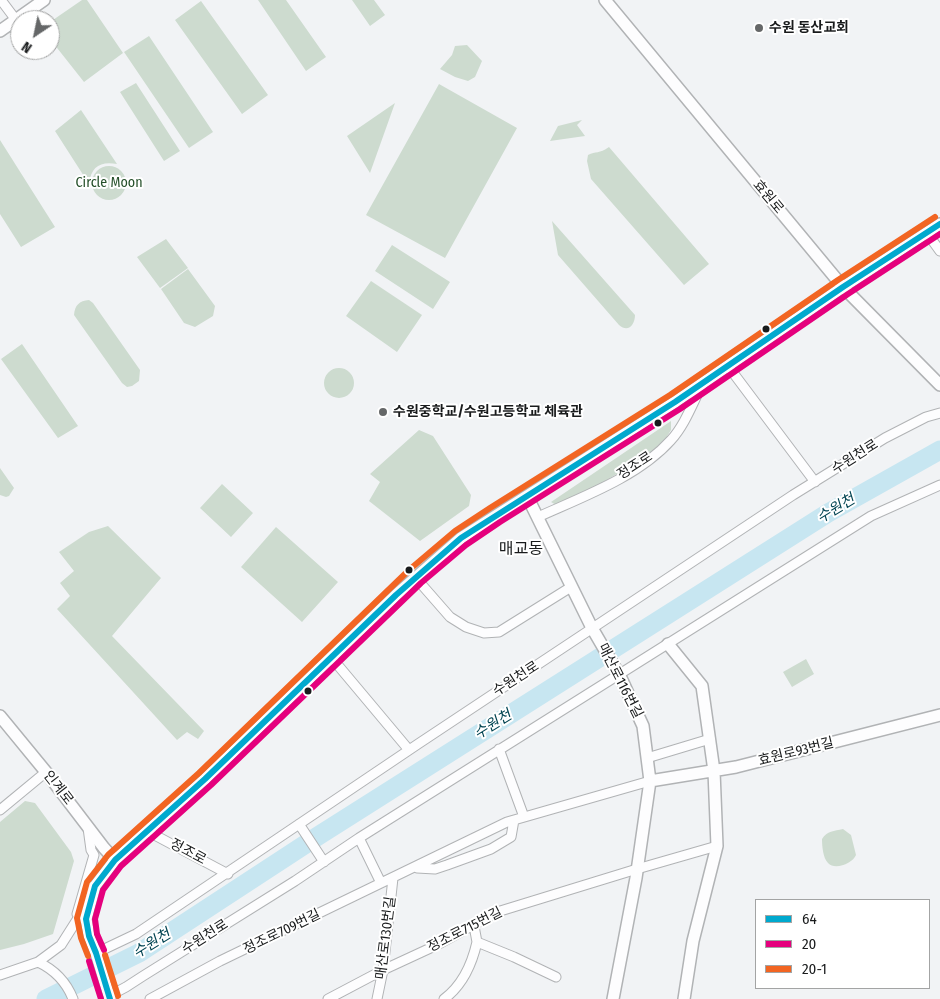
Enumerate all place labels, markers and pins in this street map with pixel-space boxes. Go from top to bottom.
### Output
place label: 수원 동산교회 [769,20,849,36]
marker: 수원 동산교회 [753,22,765,34]
unlabelled marker [761,324,771,334]
place label: 수원중학교/수원고등학교 체육관 [393,404,583,420]
marker: 수원중학교/수원고등학교 체육관 [377,406,389,418]
unlabelled marker [653,418,663,428]
unlabelled marker [404,565,414,575]
unlabelled marker [303,686,313,696]

